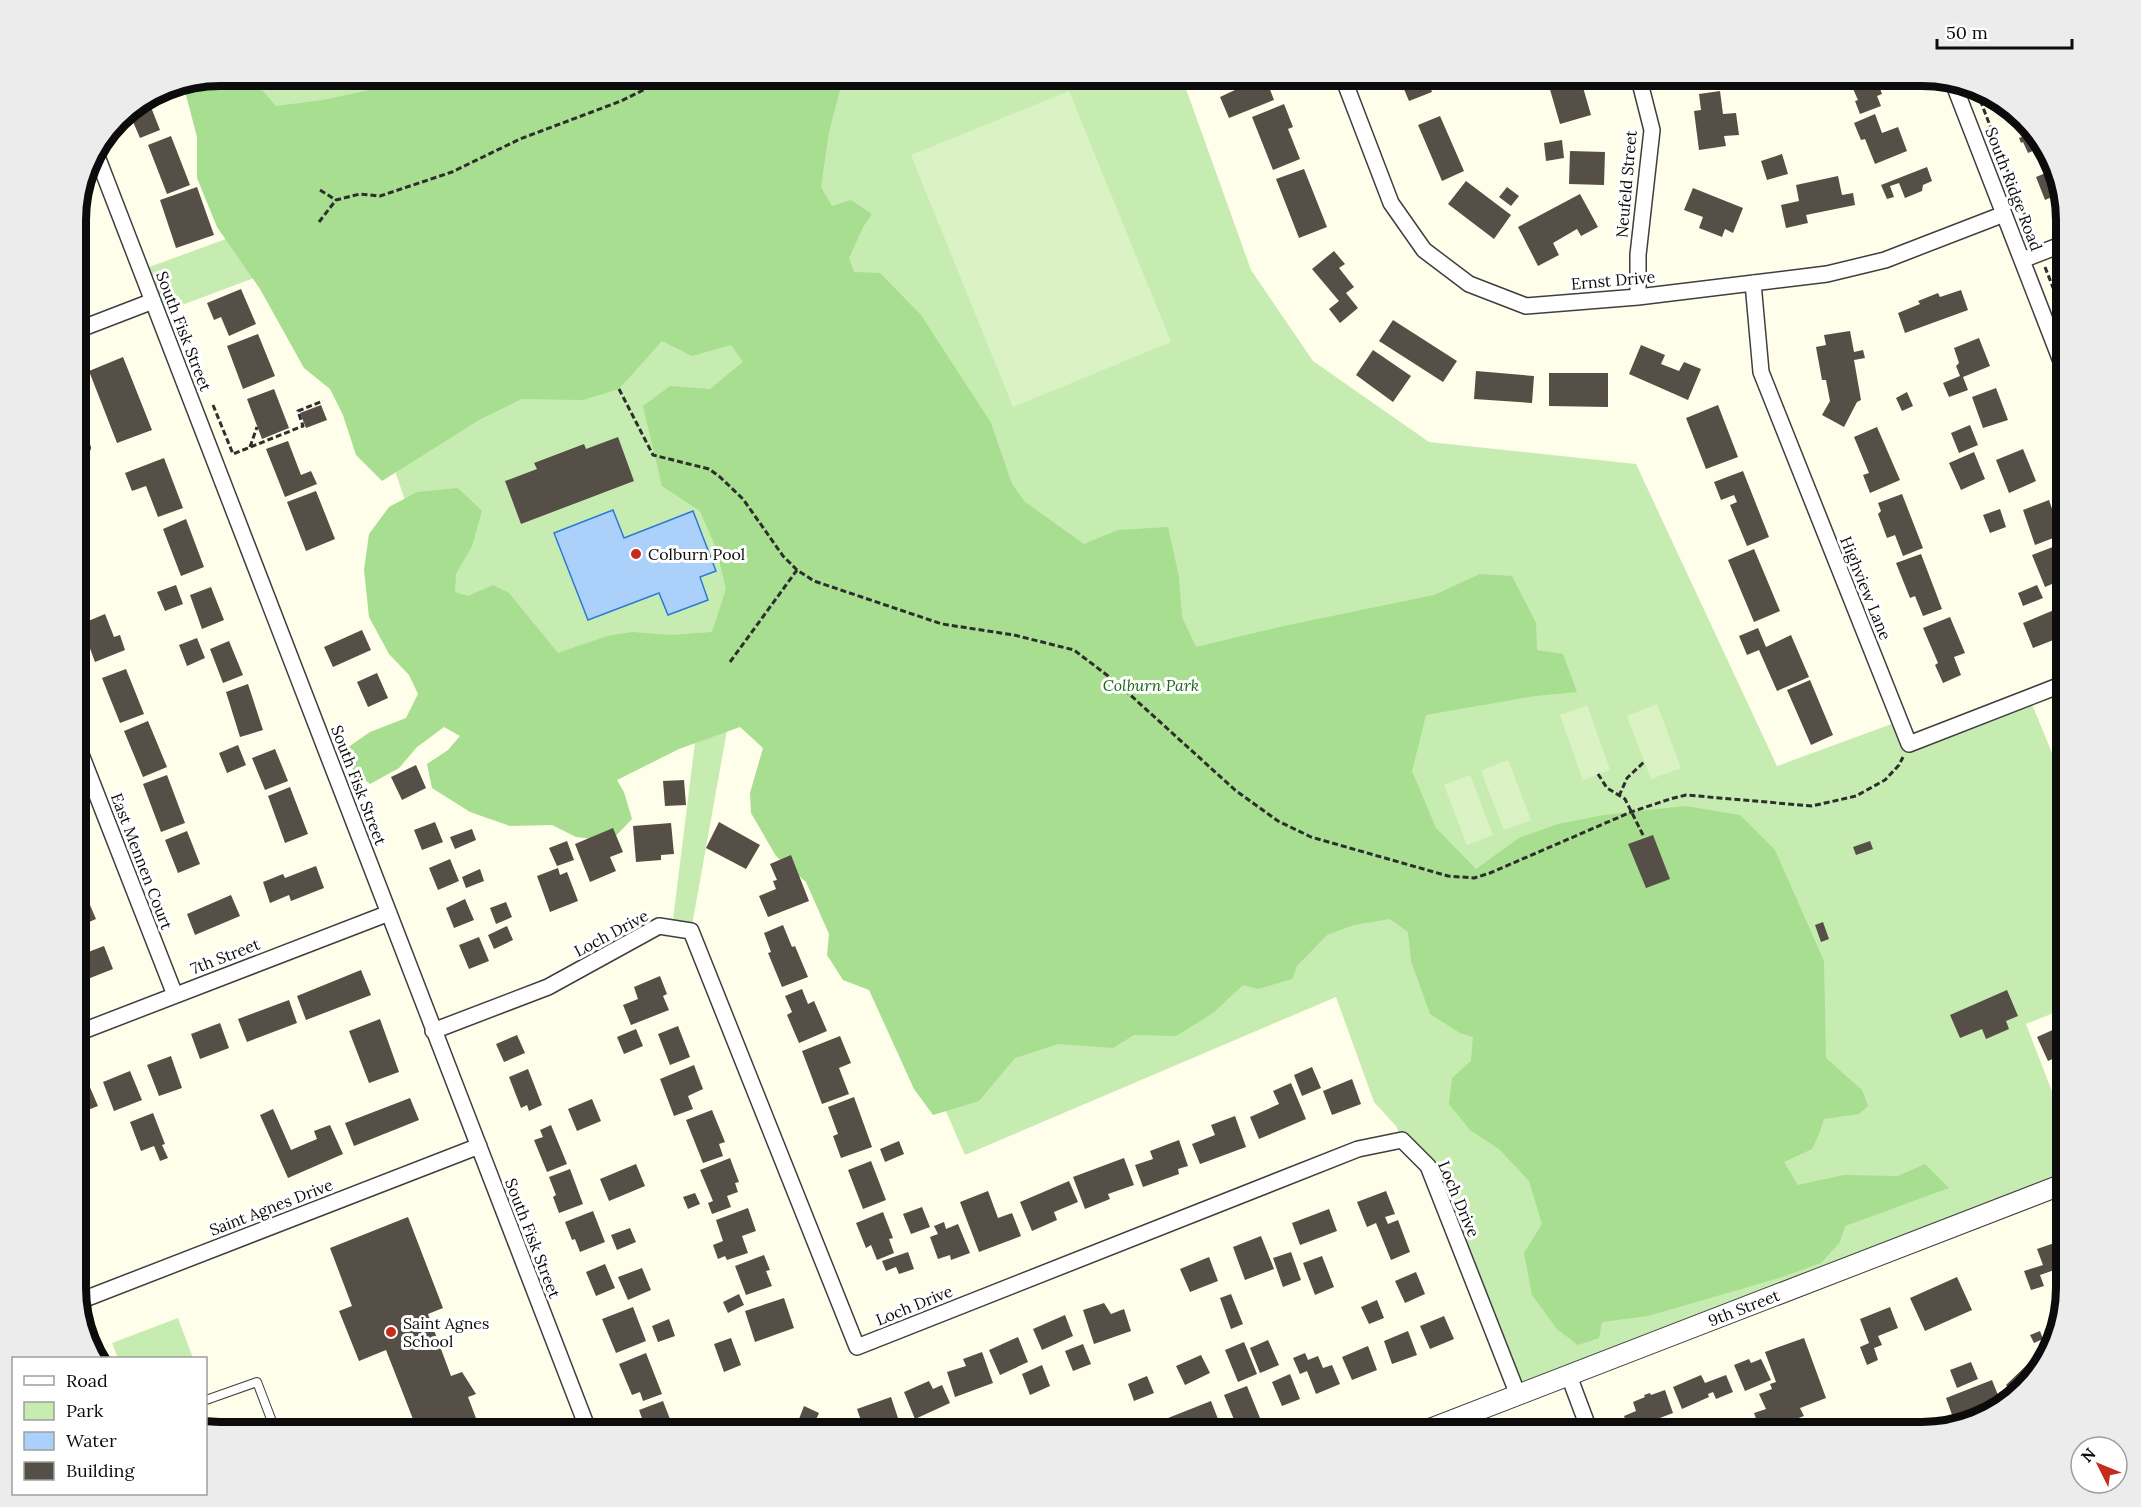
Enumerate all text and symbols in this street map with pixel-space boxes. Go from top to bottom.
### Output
scale bar [1937,12,2072,50]
text: 50 m [1946,21,1988,44]
street label: South Ridge Road [1981,124,2047,254]
street label: Neufeld Street [1611,129,1641,239]
street label: Ernst Drive [1570,266,1656,294]
street label: South Fisk Street [152,268,216,394]
street label: Highview Lane [1836,533,1896,643]
place label: Colburn Pool [648,544,745,564]
marker: Colburn Pool [629,547,643,561]
park label: Colburn Park [1103,675,1199,695]
street label: South Fisk Street [327,722,391,848]
street label: East Mennen Court [107,790,178,933]
street label: Loch Drive [571,905,652,961]
street label: 7th Street [187,933,263,978]
street label: Loch Drive [1434,1158,1484,1240]
street label: Saint Agnes Drive [206,1174,336,1240]
street label: South Fisk Street [501,1175,565,1301]
street label: Loch Drive [873,1280,956,1329]
street label: 9th Street [1705,1285,1783,1330]
place label: Saint Agnes School [403,1313,489,1351]
marker: Saint Agnes School [384,1325,398,1339]
legend [12,1357,207,1495]
text: Road [66,1369,108,1392]
text: Park [66,1399,104,1422]
text: Water [66,1429,117,1452]
north arrow [2069,1435,2129,1495]
text: N [2076,1443,2100,1466]
text: Building [66,1459,136,1482]

